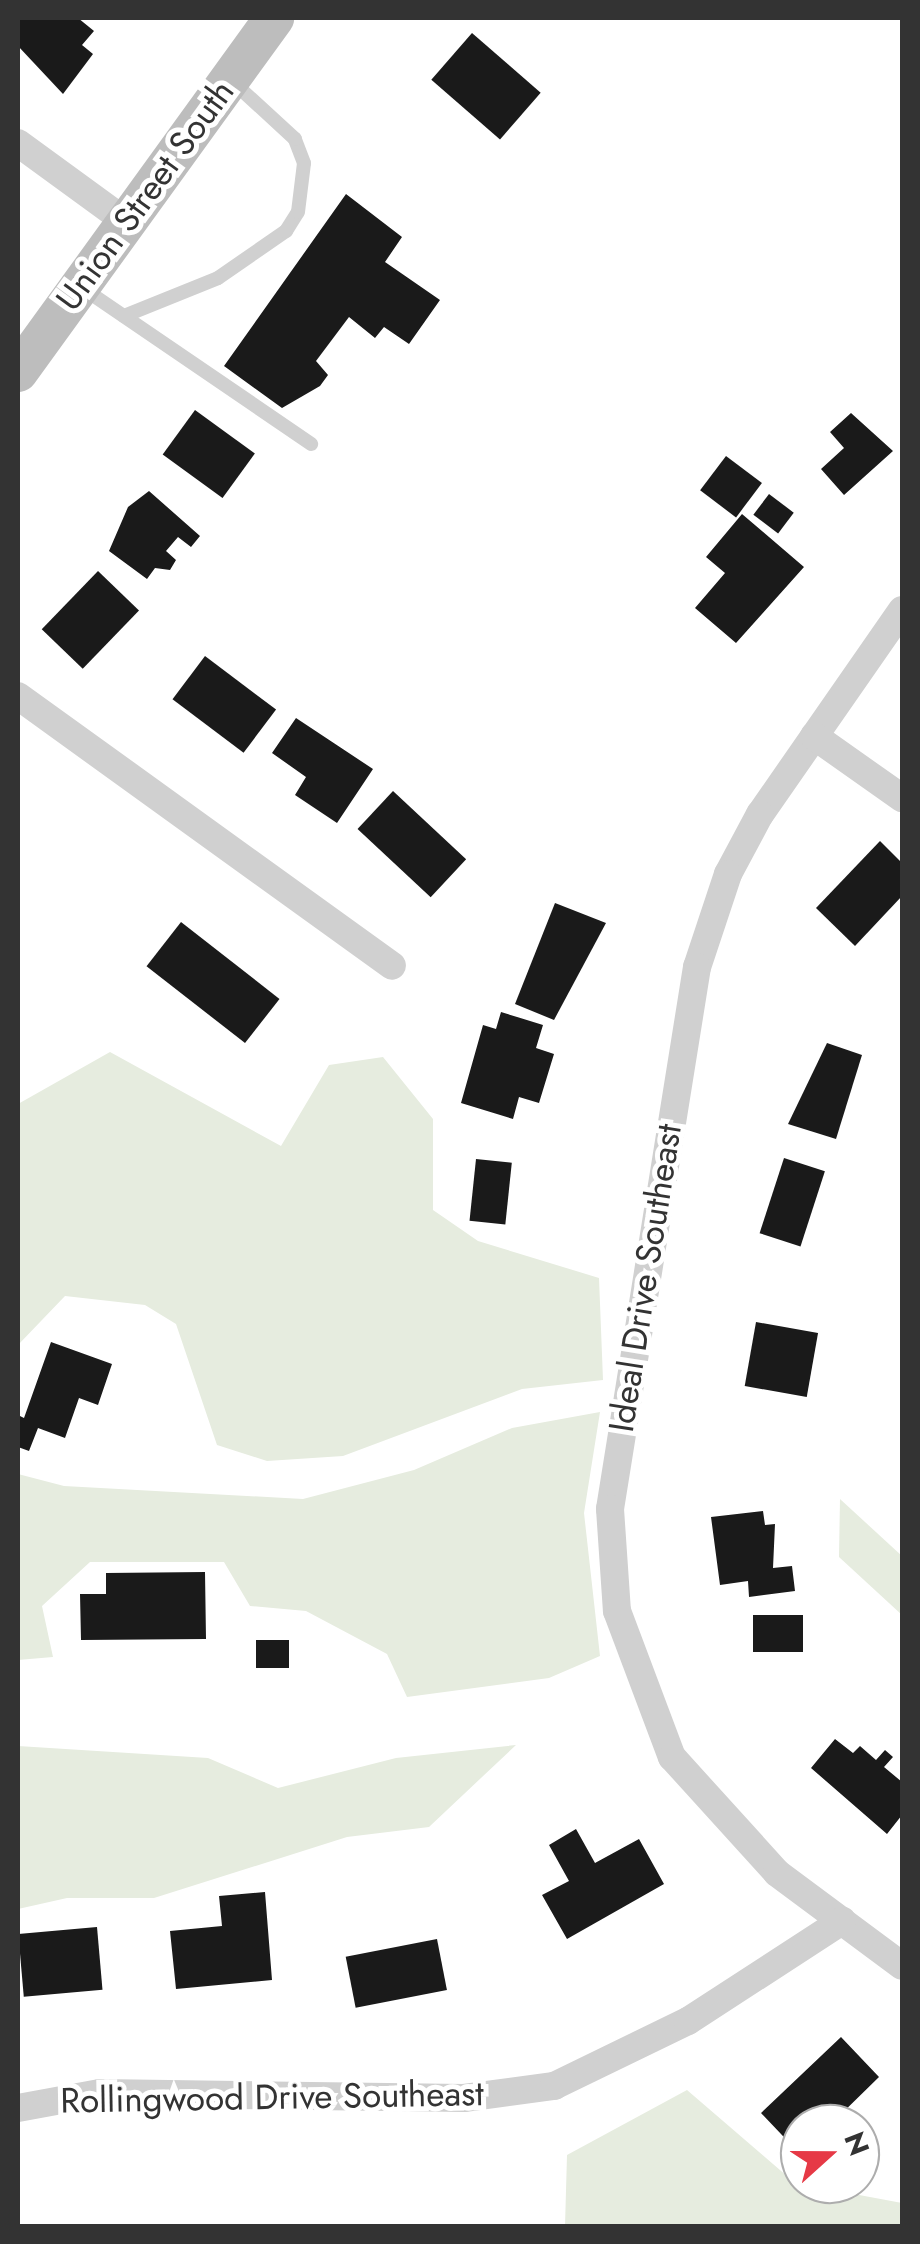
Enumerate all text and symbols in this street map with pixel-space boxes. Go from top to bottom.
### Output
street label: Union Street South [47,71,243,319]
street label: Ideal Drive Southeast [600,1121,690,1435]
street label: Rollingwood Drive Southeast [60,2072,484,2122]
north arrow [780,2104,880,2204]
text: N [833,2126,880,2162]

